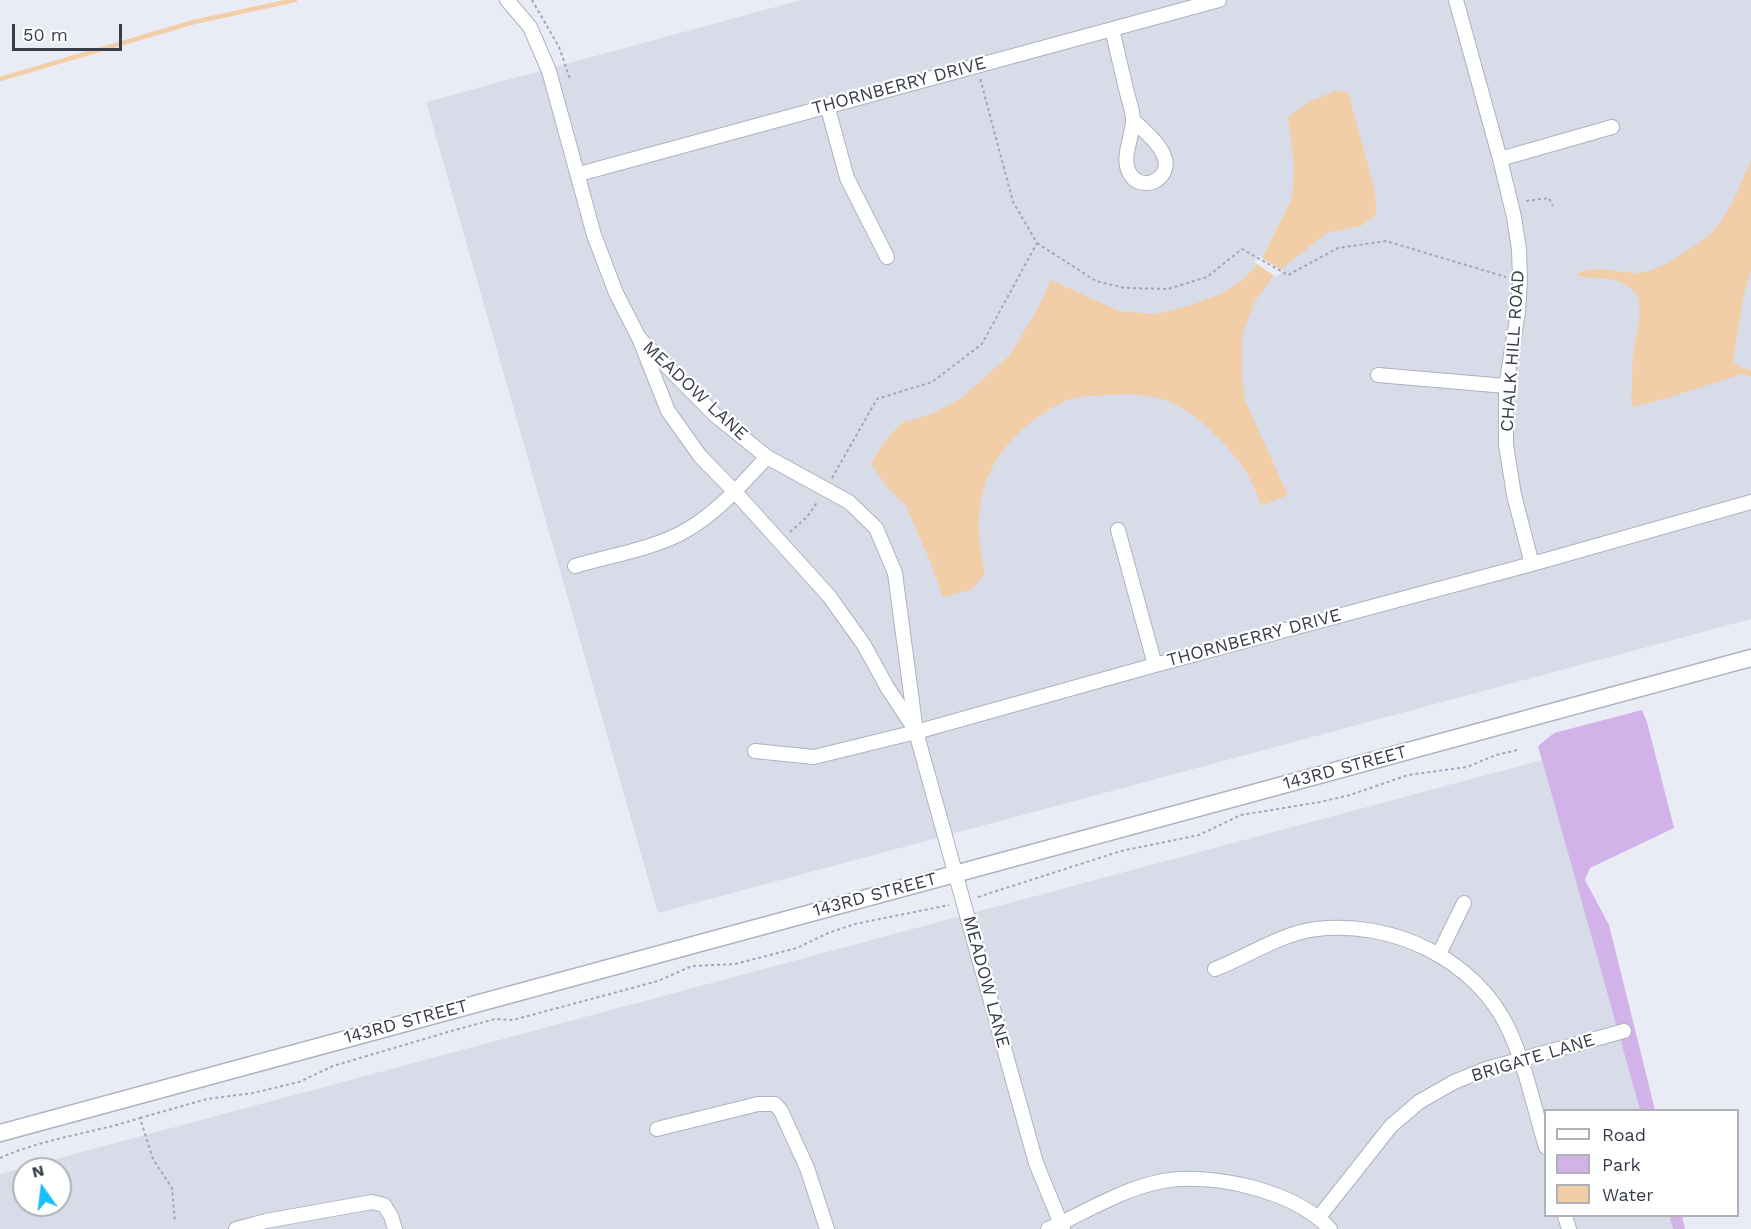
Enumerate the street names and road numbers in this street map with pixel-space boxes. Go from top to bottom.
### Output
street label: THORNBERRY DRIVE [810,52,988,120]
street label: CHALK HILL ROAD [1497,269,1529,433]
street label: MEADOW LANE [638,337,752,445]
street label: THORNBERRY DRIVE [1165,604,1343,672]
street label: 143RD STREET [1281,741,1409,795]
street label: 143RD STREET [811,868,939,922]
street label: MEADOW LANE [958,914,1014,1050]
street label: 143RD STREET [342,995,470,1049]
street label: BRIGATE LANE [1469,1029,1597,1087]

